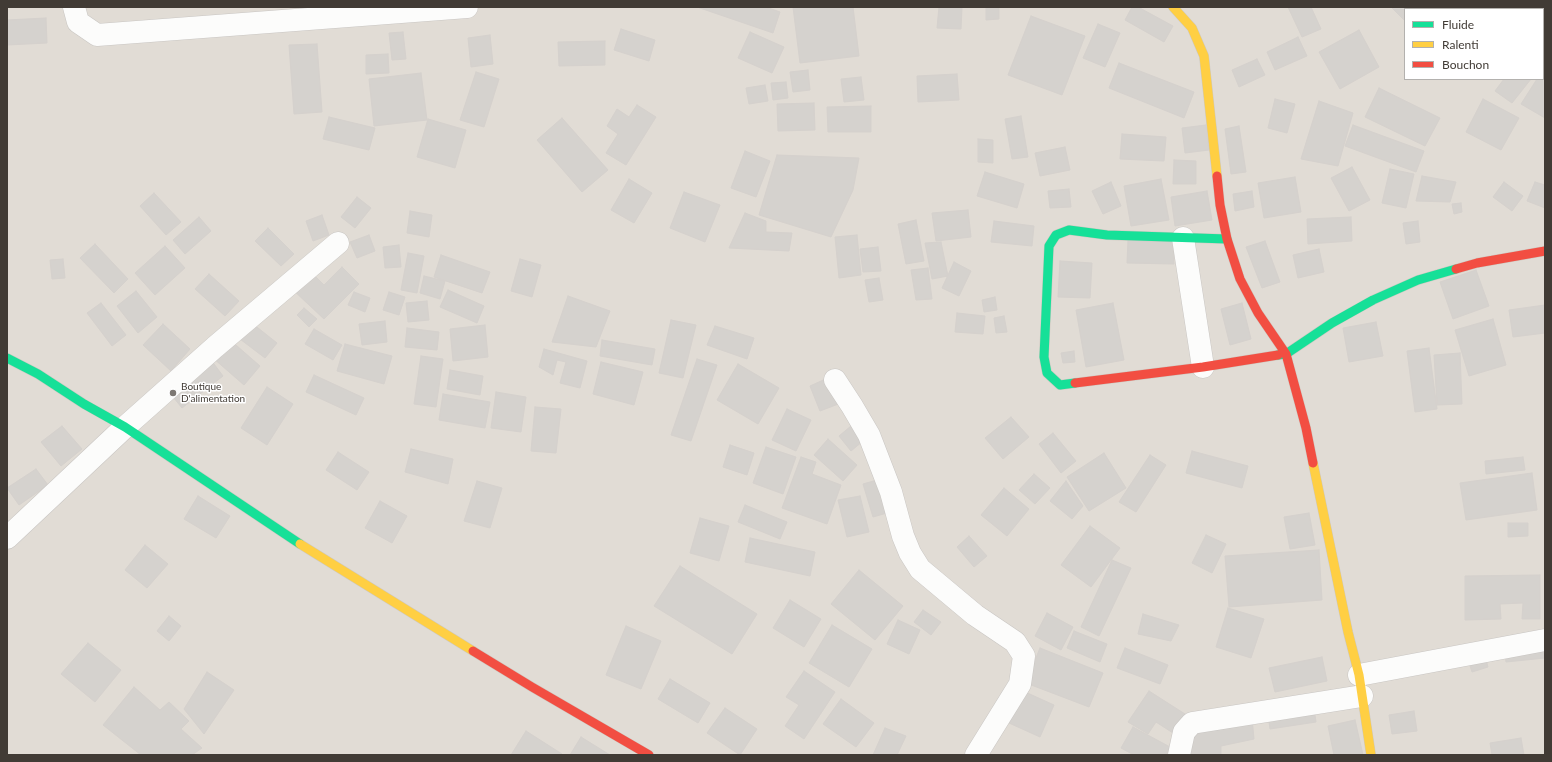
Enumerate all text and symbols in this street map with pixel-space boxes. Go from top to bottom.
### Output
legend [1404,8,1544,80]
text: Fluide [1442,17,1474,32]
text: Ralenti [1442,37,1479,52]
text: Bouchon [1442,57,1489,72]
place label: Boutique D'alimentation [181,381,245,404]
marker: Boutique D'alimentation [168,388,178,398]

